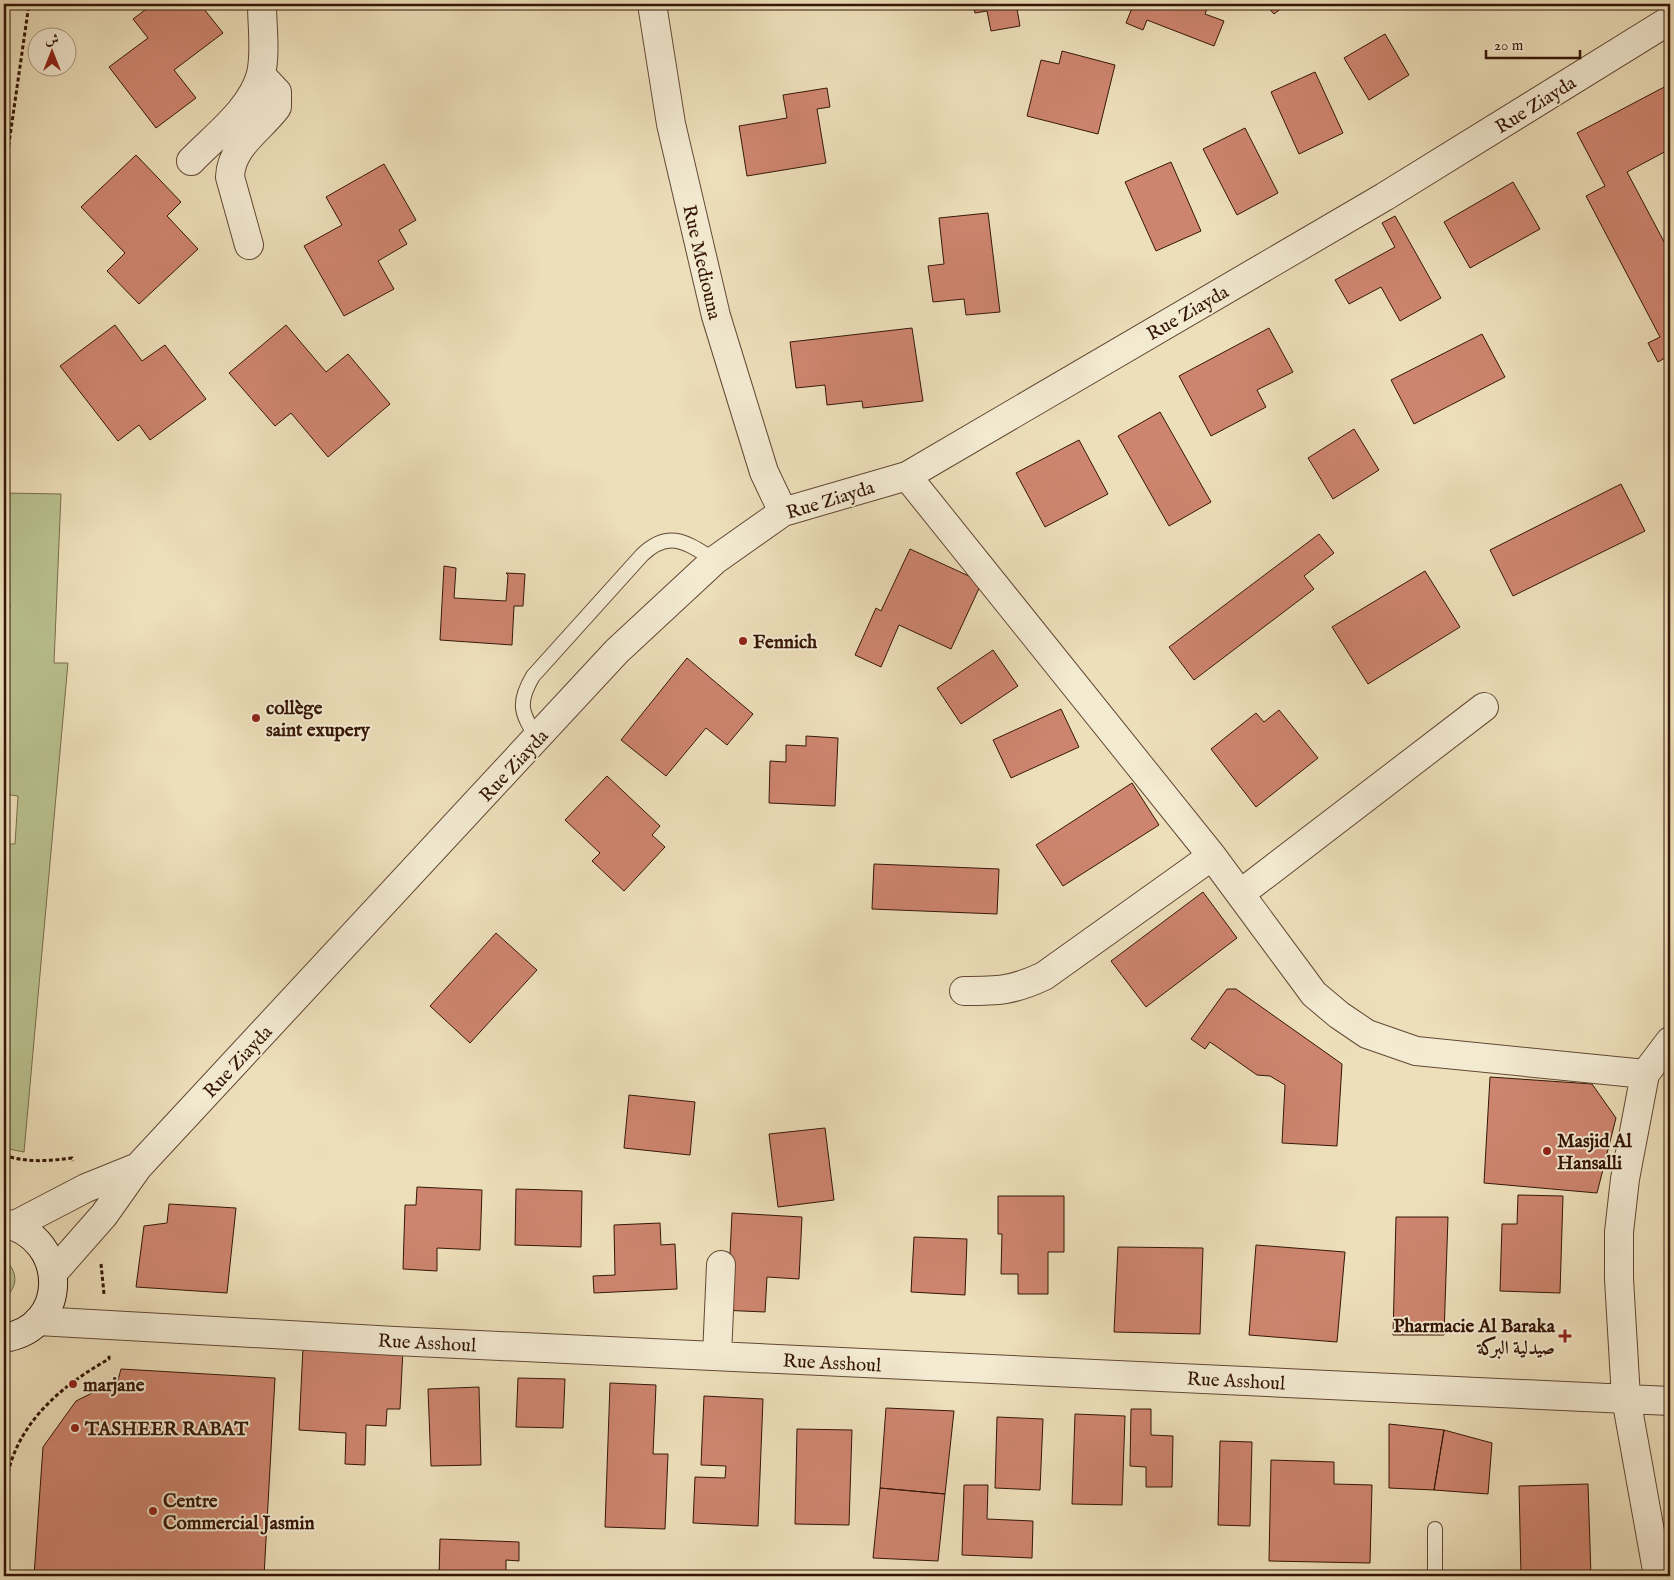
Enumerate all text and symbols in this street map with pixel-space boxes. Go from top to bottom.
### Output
north arrow [28,28,78,78]
scale bar [1486,28,1580,60]
text: ش [45,31,59,49]
text: 20 m [1494,36,1524,55]
street label: Rue Ziayda [1491,71,1582,140]
street label: Rue Mediouna [676,203,726,323]
street label: Rue Ziayda [1143,280,1234,347]
street label: Rue Ziayda [784,476,878,526]
place label: Fennich [753,631,818,655]
marker: Fennich [737,635,749,647]
place label: collège saint exupery [266,697,371,743]
marker: collège saint exupery [250,712,262,724]
street label: Rue Ziayda [475,724,555,808]
street label: Rue Ziayda [199,1020,279,1104]
place label: Masjid Al Hansalli [1557,1130,1632,1176]
marker: Masjid Al Hansalli [1541,1145,1553,1157]
place label: Pharmacie Al Baraka صيدلية البركة [1393,1315,1556,1361]
street label: Rue Asshoul [377,1329,478,1359]
marker: Pharmacie Al Baraka صيدلية البركة [1559,1330,1571,1342]
street label: Rue Asshoul [782,1349,883,1379]
street label: Rue Asshoul [1186,1367,1287,1397]
place label: marjane [83,1374,145,1398]
marker: marjane [67,1378,79,1390]
place label: TASHEER RABAT [84,1418,249,1442]
marker: TASHEER RABAT [69,1422,81,1434]
place label: Centre Commercial Jasmin [163,1490,315,1536]
marker: Centre Commercial Jasmin [147,1505,159,1517]

